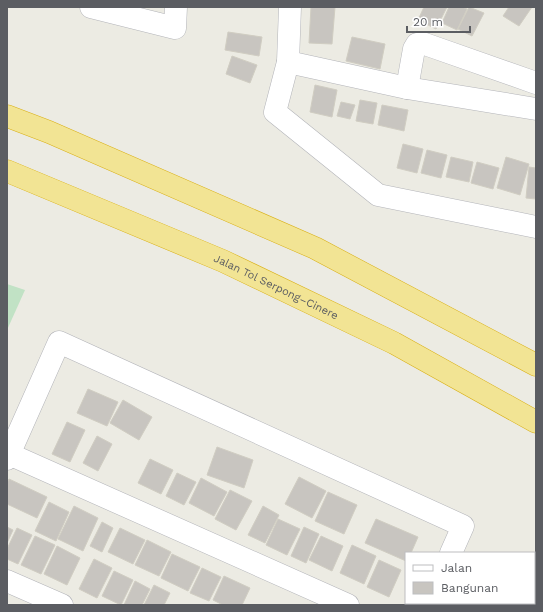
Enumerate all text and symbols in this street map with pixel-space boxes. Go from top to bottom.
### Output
scale bar [407,8,470,34]
text: 20 m [413,15,443,29]
street label: Jalan Tol Serpong–Cinere [212,252,340,322]
legend [405,552,535,604]
text: Jalan [441,561,472,575]
text: Bangunan [441,581,499,595]

